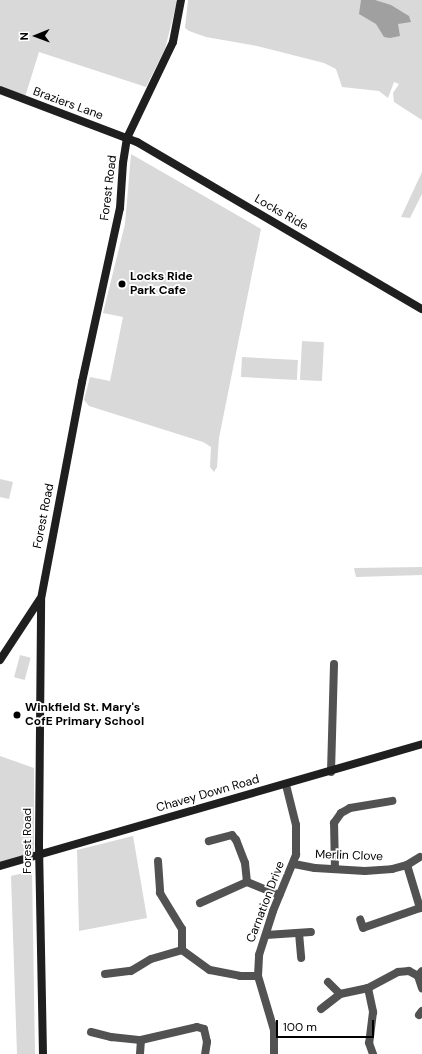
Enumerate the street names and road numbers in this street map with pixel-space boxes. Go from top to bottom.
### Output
street label: Braziers Lane [31,85,105,123]
street label: Forest Road [98,154,120,222]
street label: Locks Ride [252,192,310,234]
street label: Forest Road [31,482,57,550]
street label: Chavey Down Road [155,772,261,816]
street label: Forest Road [21,808,35,874]
street label: Merlin Clove [315,848,383,864]
street label: Carnation Drive [244,859,288,945]

